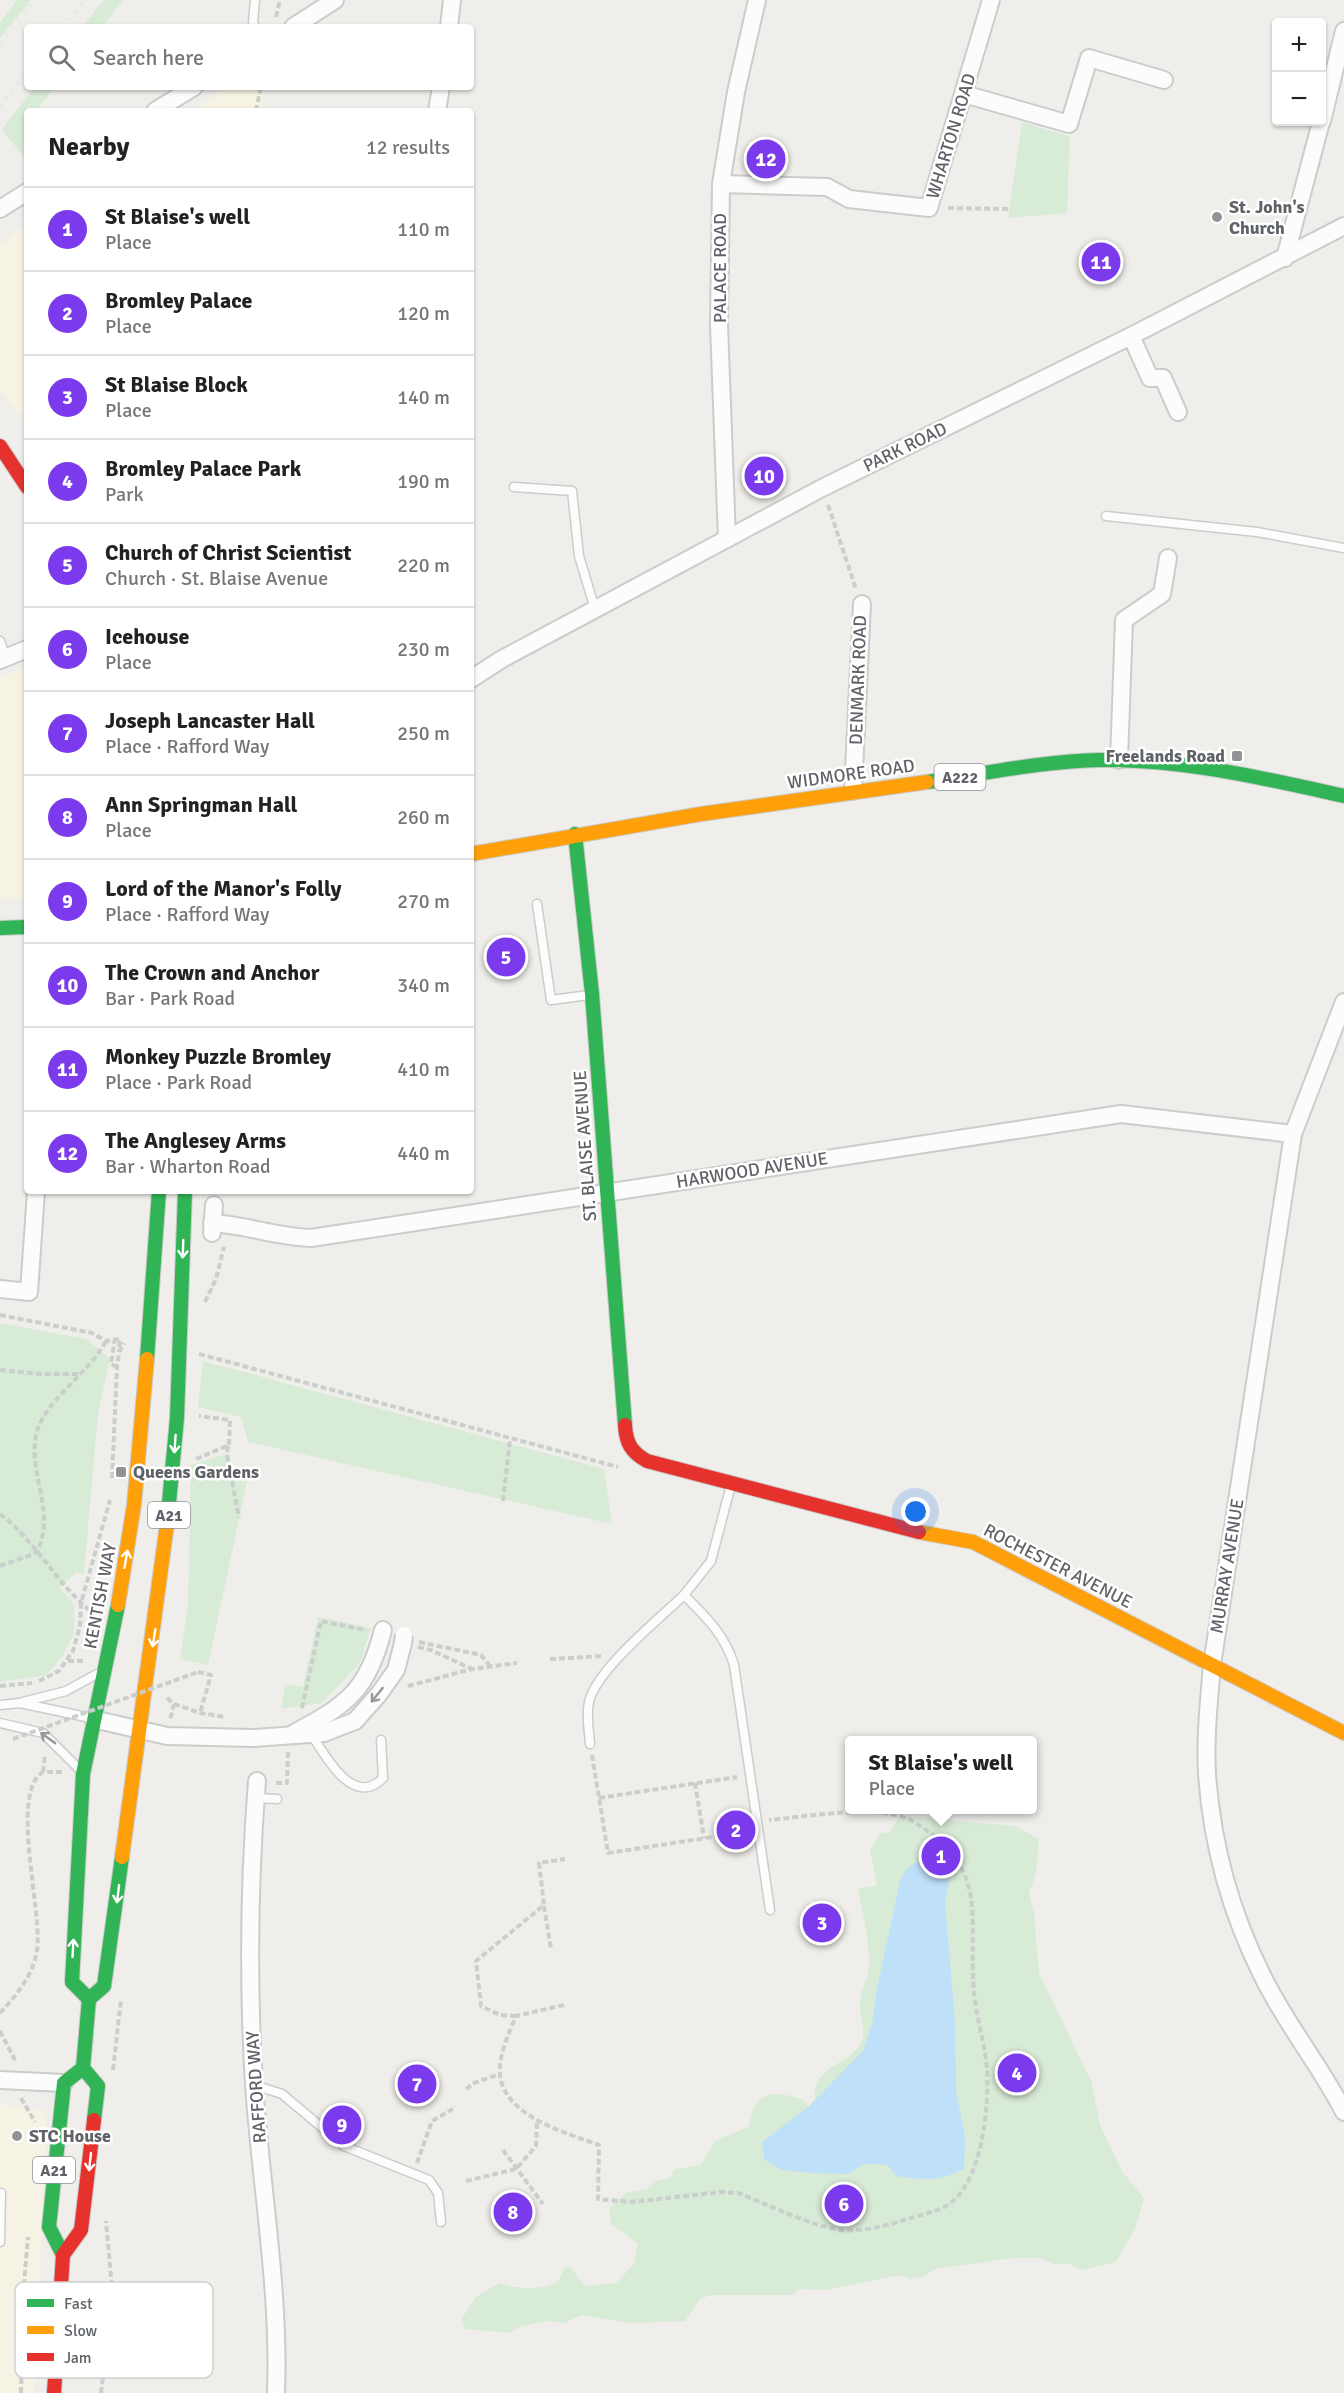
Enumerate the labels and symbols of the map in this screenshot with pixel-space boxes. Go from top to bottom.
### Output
street label: WHARTON ROAD [921,71,981,201]
pin: 12 [746,136,786,182]
place label: St. John's Church [1229,196,1305,239]
marker: St. John's Church [1210,210,1224,224]
street label: PALACE ROAD [709,213,731,323]
pin: 11 [1082,240,1120,284]
street label: PARK ROAD [860,417,950,477]
pin: 10 [744,454,783,498]
street label: DENMARK ROAD [845,615,871,745]
place label: Freelands Road [1106,745,1225,767]
marker: Freelands Road [1230,749,1244,763]
street label: WIDMORE ROAD [786,754,916,794]
road number: A222 [934,764,986,790]
pin: 5 [486,934,526,980]
street label: ST. BLAISE AVENUE [569,1070,601,1222]
street label: HARWOOD AVENUE [675,1147,829,1193]
one-way arrow [177,1239,188,1259]
one-way arrow [170,1434,181,1454]
place label: Queens Gardens [133,1461,259,1483]
marker: Queens Gardens [114,1465,128,1479]
your location [901,1497,930,1526]
street label: MURRAY AVENUE [1205,1497,1249,1635]
road number: A21 [148,1502,190,1528]
street label: ROCHESTER AVENUE [980,1519,1136,1613]
street label: KENTISH WAY [79,1541,121,1651]
one-way arrow [121,1549,132,1569]
one-way arrow [149,1628,160,1647]
one-way arrow [371,1687,384,1703]
one-way arrow [40,1732,56,1744]
pin: 2 [716,1808,756,1852]
pin: 1 [922,1834,960,1878]
one-way arrow [113,1883,124,1903]
pin: 3 [802,1900,842,1946]
one-way arrow [68,1938,79,1958]
street label: RAFFORD WAY [241,2030,271,2144]
pin: 4 [998,2050,1036,2096]
pin: 7 [398,2062,436,2106]
pin: 9 [322,2102,362,2148]
place label: STC House [29,2125,111,2147]
marker: STC House [10,2129,24,2143]
one-way arrow [84,2152,95,2172]
road number: A21 [33,2157,75,2183]
pin: 6 [824,2182,864,2226]
pin: 8 [494,2190,532,2234]
legend [15,2282,213,2378]
text: Fast [64,2294,93,2314]
text: Slow [64,2321,98,2341]
text: Jam [64,2348,92,2368]

